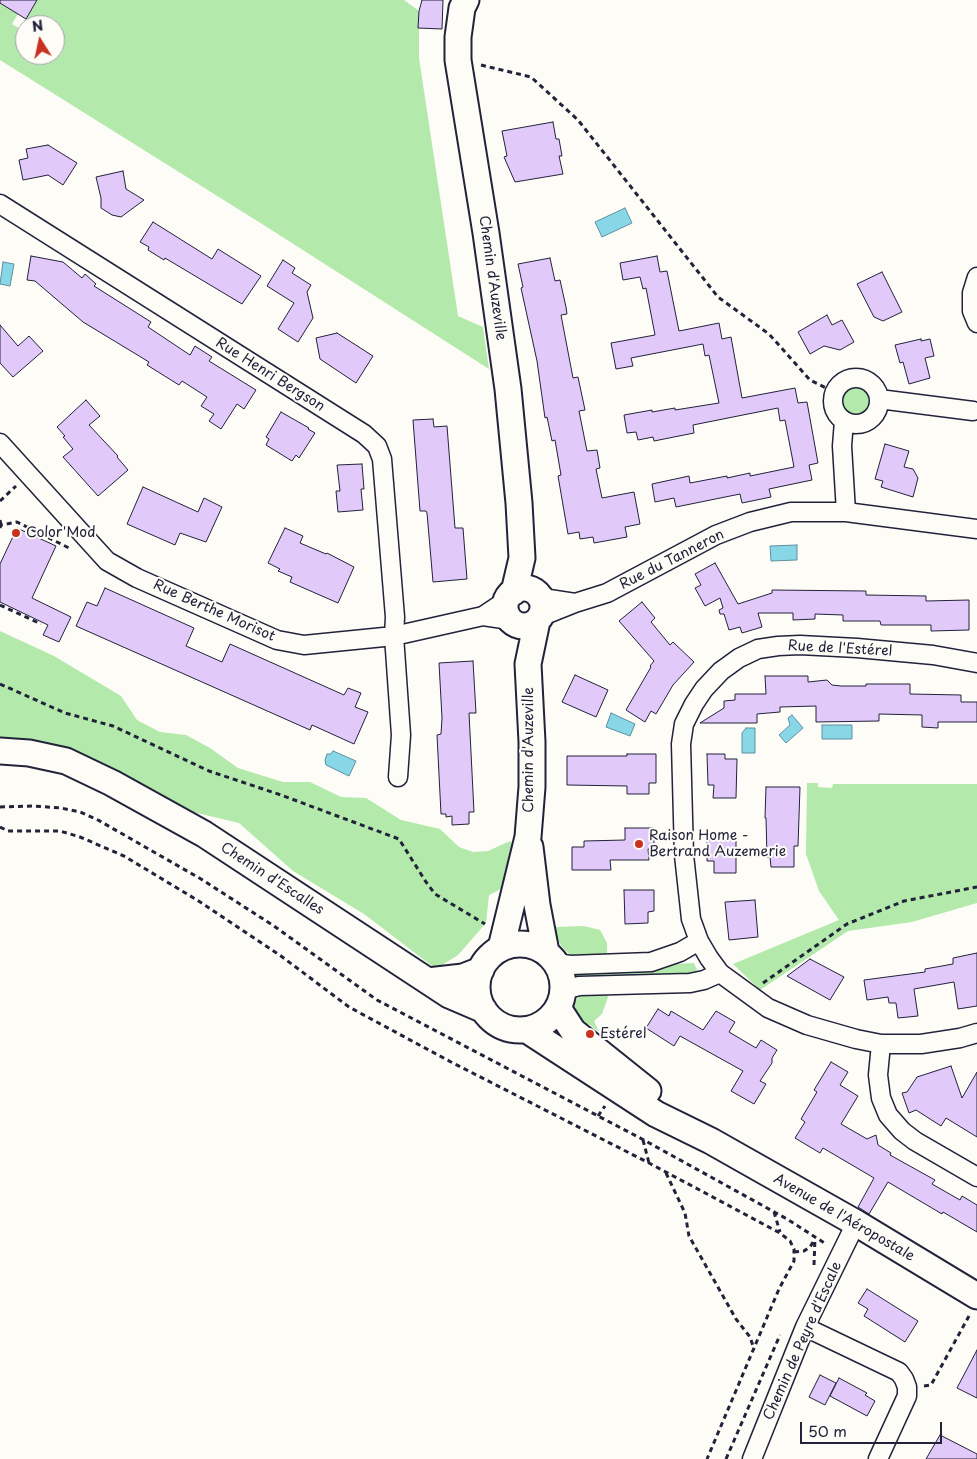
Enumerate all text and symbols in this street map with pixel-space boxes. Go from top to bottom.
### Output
text: N [30,14,45,37]
north arrow [15,15,65,65]
street label: Chemin d'Auzeville [475,215,509,341]
street label: Rue Henri Bergson [212,335,328,415]
place label: Color'Mod [26,525,95,541]
street label: Rue du Tanneron [617,526,727,594]
marker: Color'Mod [10,527,22,539]
street label: Rue Berthe Morisot [150,577,278,645]
street label: Rue de l'Estérel [787,638,893,660]
street label: Chemin d'Auzeville [521,687,537,813]
place label: Raison Home - Bertrand Auzemerie [649,828,786,860]
marker: Raison Home - Bertrand Auzemerie [633,838,645,850]
street label: Chemin d'Escalles [217,839,327,919]
place label: Estérel [600,1026,646,1042]
marker: Estérel [584,1028,596,1040]
street label: Avenue de l'Aéropostale [770,1171,918,1265]
street label: Chemin de Peyre d'Escale [760,1259,846,1423]
scale bar [802,1412,944,1444]
text: 50 m [808,1419,847,1442]

